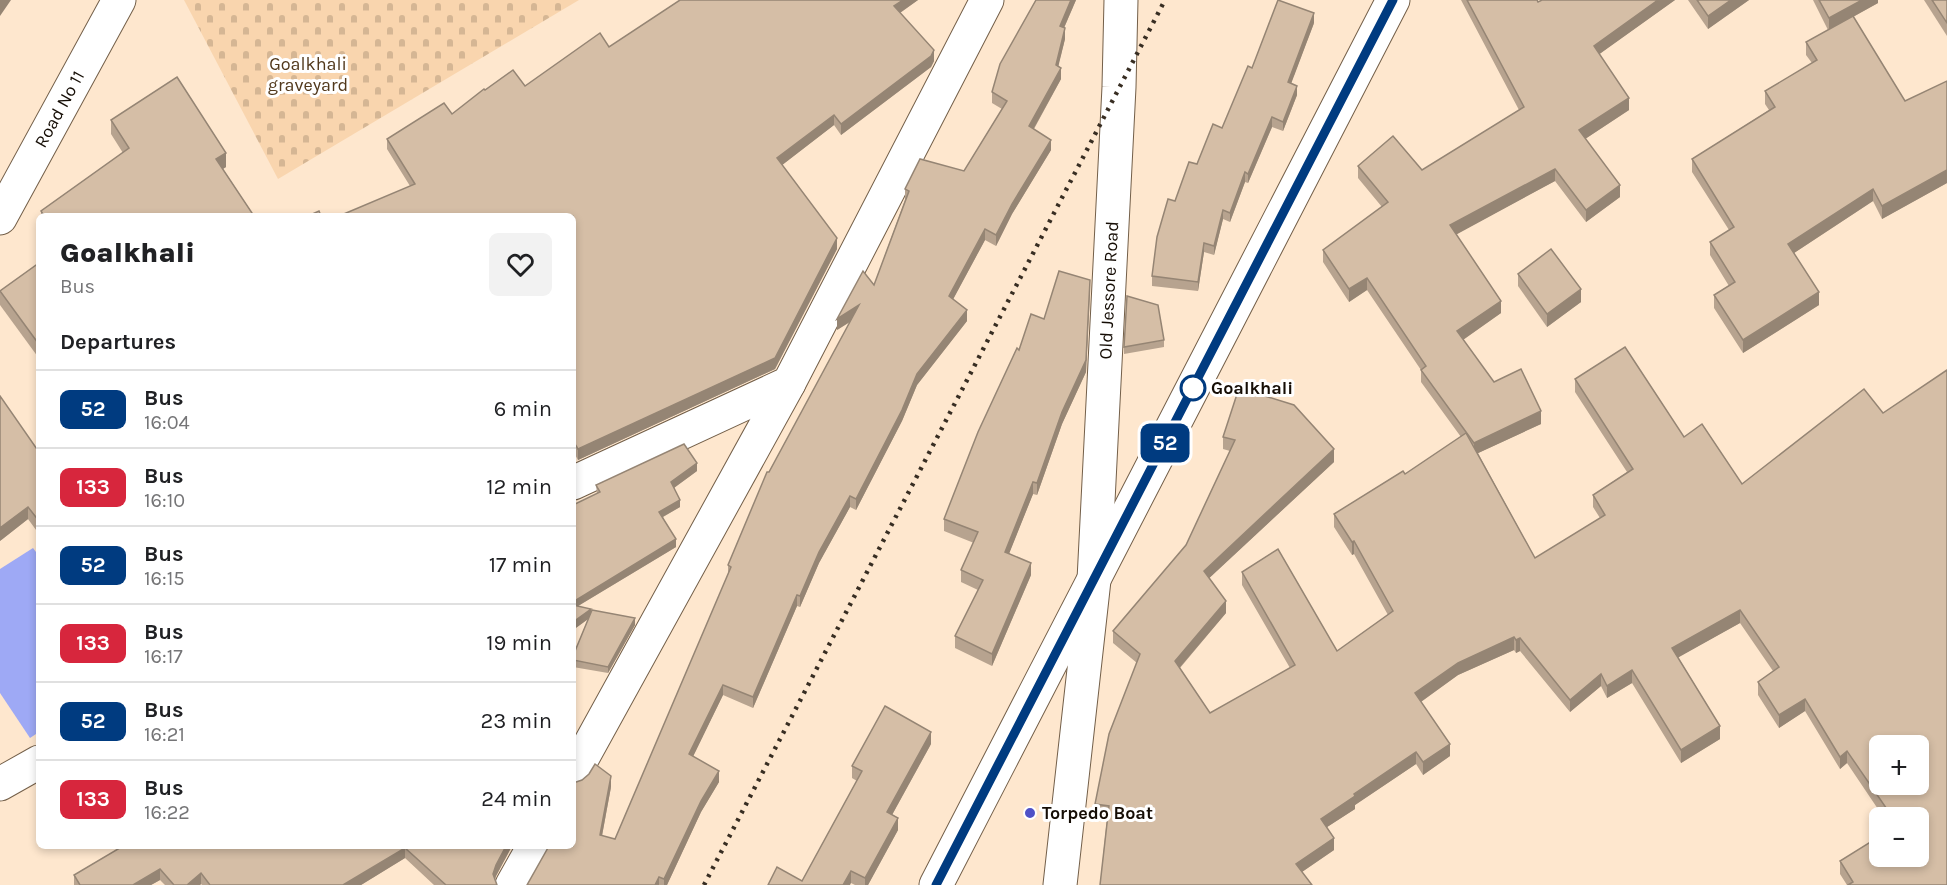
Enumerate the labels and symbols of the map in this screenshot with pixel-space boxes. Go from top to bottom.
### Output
park label: Goalkhali graveyard [268,53,348,96]
street label: Road No 11 [30,67,89,151]
street label: Old Jessore Road [1094,221,1123,360]
marker: Goalkhali [1180,375,1206,401]
place label: Goalkhali [1211,377,1293,399]
line badge: 52 [1138,424,1192,462]
place label: Torpedo Boat [1042,802,1153,824]
marker: Torpedo Boat [1023,806,1037,820]

